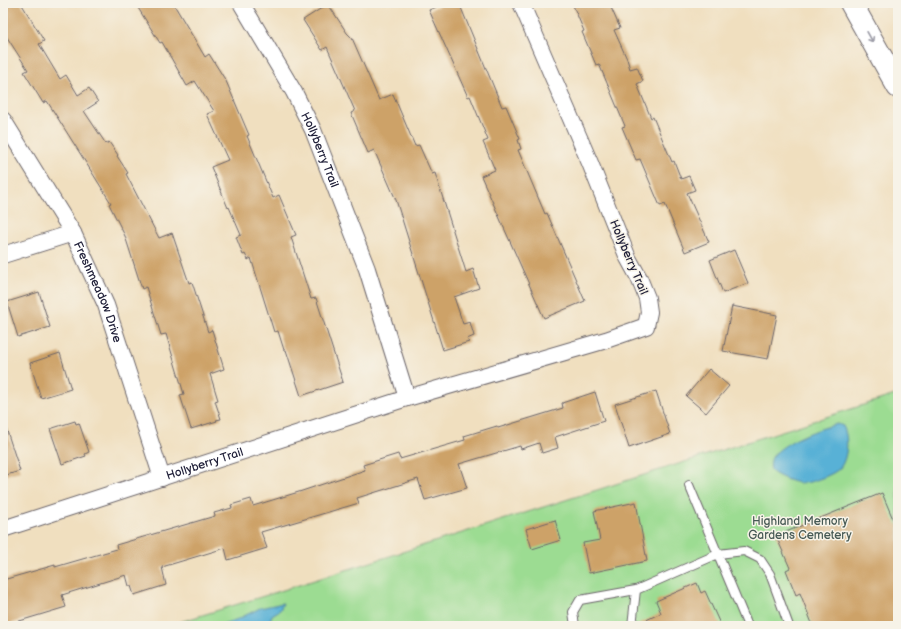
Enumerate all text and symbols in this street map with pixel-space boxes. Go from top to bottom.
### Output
one-way arrow [867,31,875,43]
street label: Hollyberry Trail [297,110,342,190]
street label: Hollyberry Trail [606,217,651,297]
street label: Freshmeadow Drive [70,239,125,344]
street label: Hollyberry Trail [164,445,245,484]
park label: Highland Memory Gardens Cemetery [748,514,852,543]

